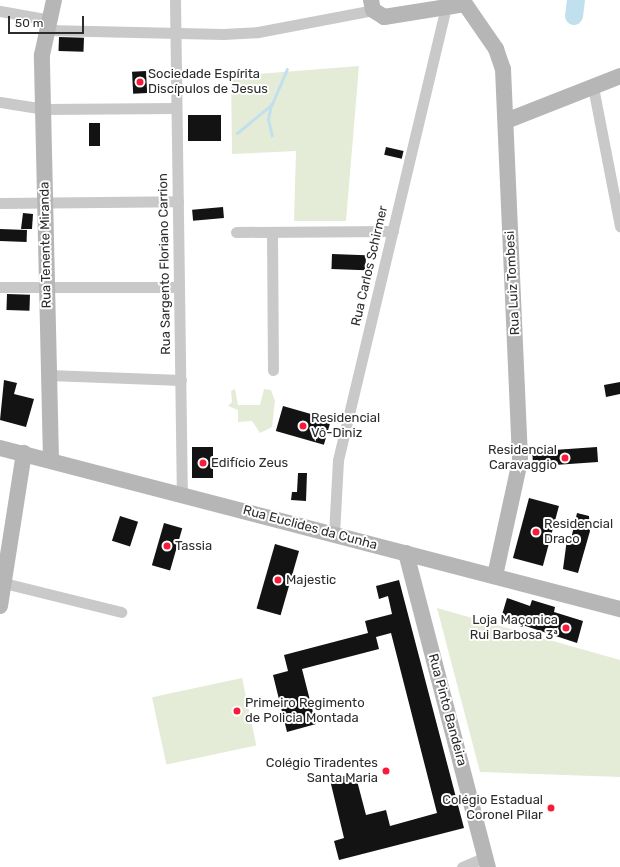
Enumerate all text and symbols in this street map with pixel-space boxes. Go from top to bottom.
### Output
scale bar [10,8,86,34]
text: 50 m [15,16,43,30]
place label: Sociedade Espírita Discípulos de Jesus [148,67,268,98]
marker: Sociedade Espírita Discípulos de Jesus [135,77,145,87]
street label: Rua Sargento Floriano Carrion [156,173,174,355]
street label: Rua Tenente Miranda [37,181,55,309]
street label: Rua Carlos Schirmer [349,204,391,328]
street label: Rua Luiz Tombesi [502,230,524,336]
place label: Residencial Vô-Diniz [311,411,380,442]
marker: Residencial Vô-Diniz [298,421,308,431]
place label: Residencial Caravaggio [488,443,557,474]
marker: Residencial Caravaggio [560,453,570,463]
place label: Edifício Zeus [211,455,288,471]
marker: Edifício Zeus [198,458,208,468]
street label: Rua Euclides da Cunha [241,503,379,553]
place label: Residencial Draco [544,517,613,548]
marker: Residencial Draco [531,527,541,537]
place label: Tassia [175,538,212,554]
marker: Tassia [162,541,172,551]
place label: Majestic [286,572,336,588]
marker: Majestic [273,575,283,585]
place label: Loja Maçonica Rui Barbosa 3ª [470,613,558,644]
marker: Loja Maçonica Rui Barbosa 3ª [561,623,571,633]
street label: Rua Pinto Bandeira [425,652,469,768]
place label: Primeiro Regimento de Policia Montada [245,696,365,727]
marker: Primeiro Regimento de Policia Montada [232,706,242,716]
place label: Colégio Tiradentes Santa Maria [265,756,378,787]
marker: Colégio Tiradentes Santa Maria [381,766,391,776]
place label: Colégio Estadual Coronel Pilar [442,793,543,824]
marker: Colégio Estadual Coronel Pilar [546,803,556,813]

